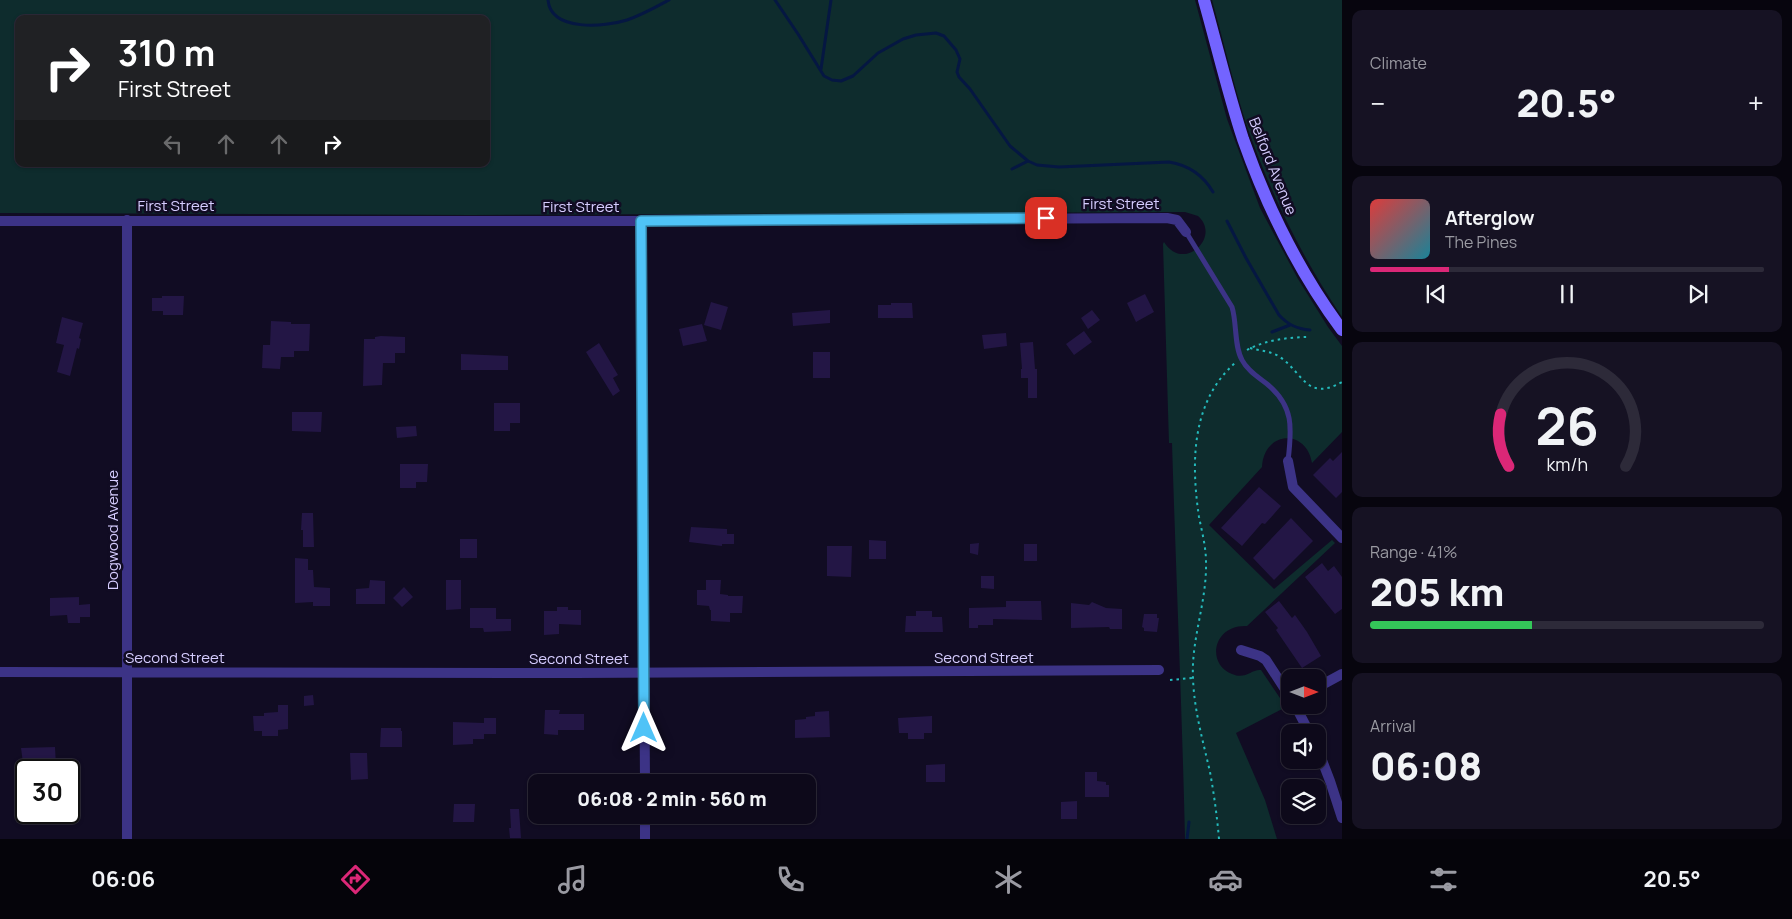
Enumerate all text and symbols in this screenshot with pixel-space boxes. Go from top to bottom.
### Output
text: 310 m [118,29,215,77]
icon: right [35,35,100,100]
text: Climate [1370,52,1427,74]
text: First Street [118,74,231,104]
text: 20.5° [1516,76,1617,128]
text: − [1370,84,1385,122]
text: + [1748,84,1764,122]
street label: Belford Avenue [1244,114,1302,218]
icon: left [159,130,187,158]
icon: ahead [212,130,240,158]
icon: ahead [265,130,293,158]
icon: right [318,130,346,158]
street label: First Street [1082,193,1160,214]
street label: First Street [137,195,215,216]
street label: First Street [542,196,620,217]
pin [1025,197,1067,239]
icon: arrive [1032,204,1060,232]
text: Afterglow [1445,205,1534,231]
text: The Pines [1445,231,1517,253]
icon: previous [1422,280,1450,308]
icon: pause [1553,280,1581,308]
icon: next [1684,280,1712,308]
text: 26 [1535,390,1599,461]
text: km/h [1546,452,1588,476]
street label: Dogwood Avenue [102,470,123,590]
text: Range · 41% [1370,541,1457,563]
text: 205 km [1370,565,1504,617]
street label: Second Street [125,647,225,668]
street label: Second Street [934,647,1034,668]
street label: Second Street [529,648,629,669]
north arrow [1281,669,1326,714]
map controls [1281,669,1326,824]
position arrow [617,701,669,753]
text: Arrival [1370,715,1416,737]
button: sound [1281,724,1326,769]
text: 06:08 [1370,739,1482,791]
speed limit sign: 30 [15,759,80,824]
button: layers [1281,779,1326,824]
text: 06:08 · 2 min · 560 m [577,786,767,812]
icon: directions [338,862,373,897]
icon: music [555,862,590,897]
icon: phone [773,862,808,897]
icon: climate [991,862,1026,897]
icon: car [1208,862,1243,897]
icon: filters [1426,862,1461,897]
text: 06:06 [91,864,155,894]
text: 20.5° [1644,864,1701,894]

